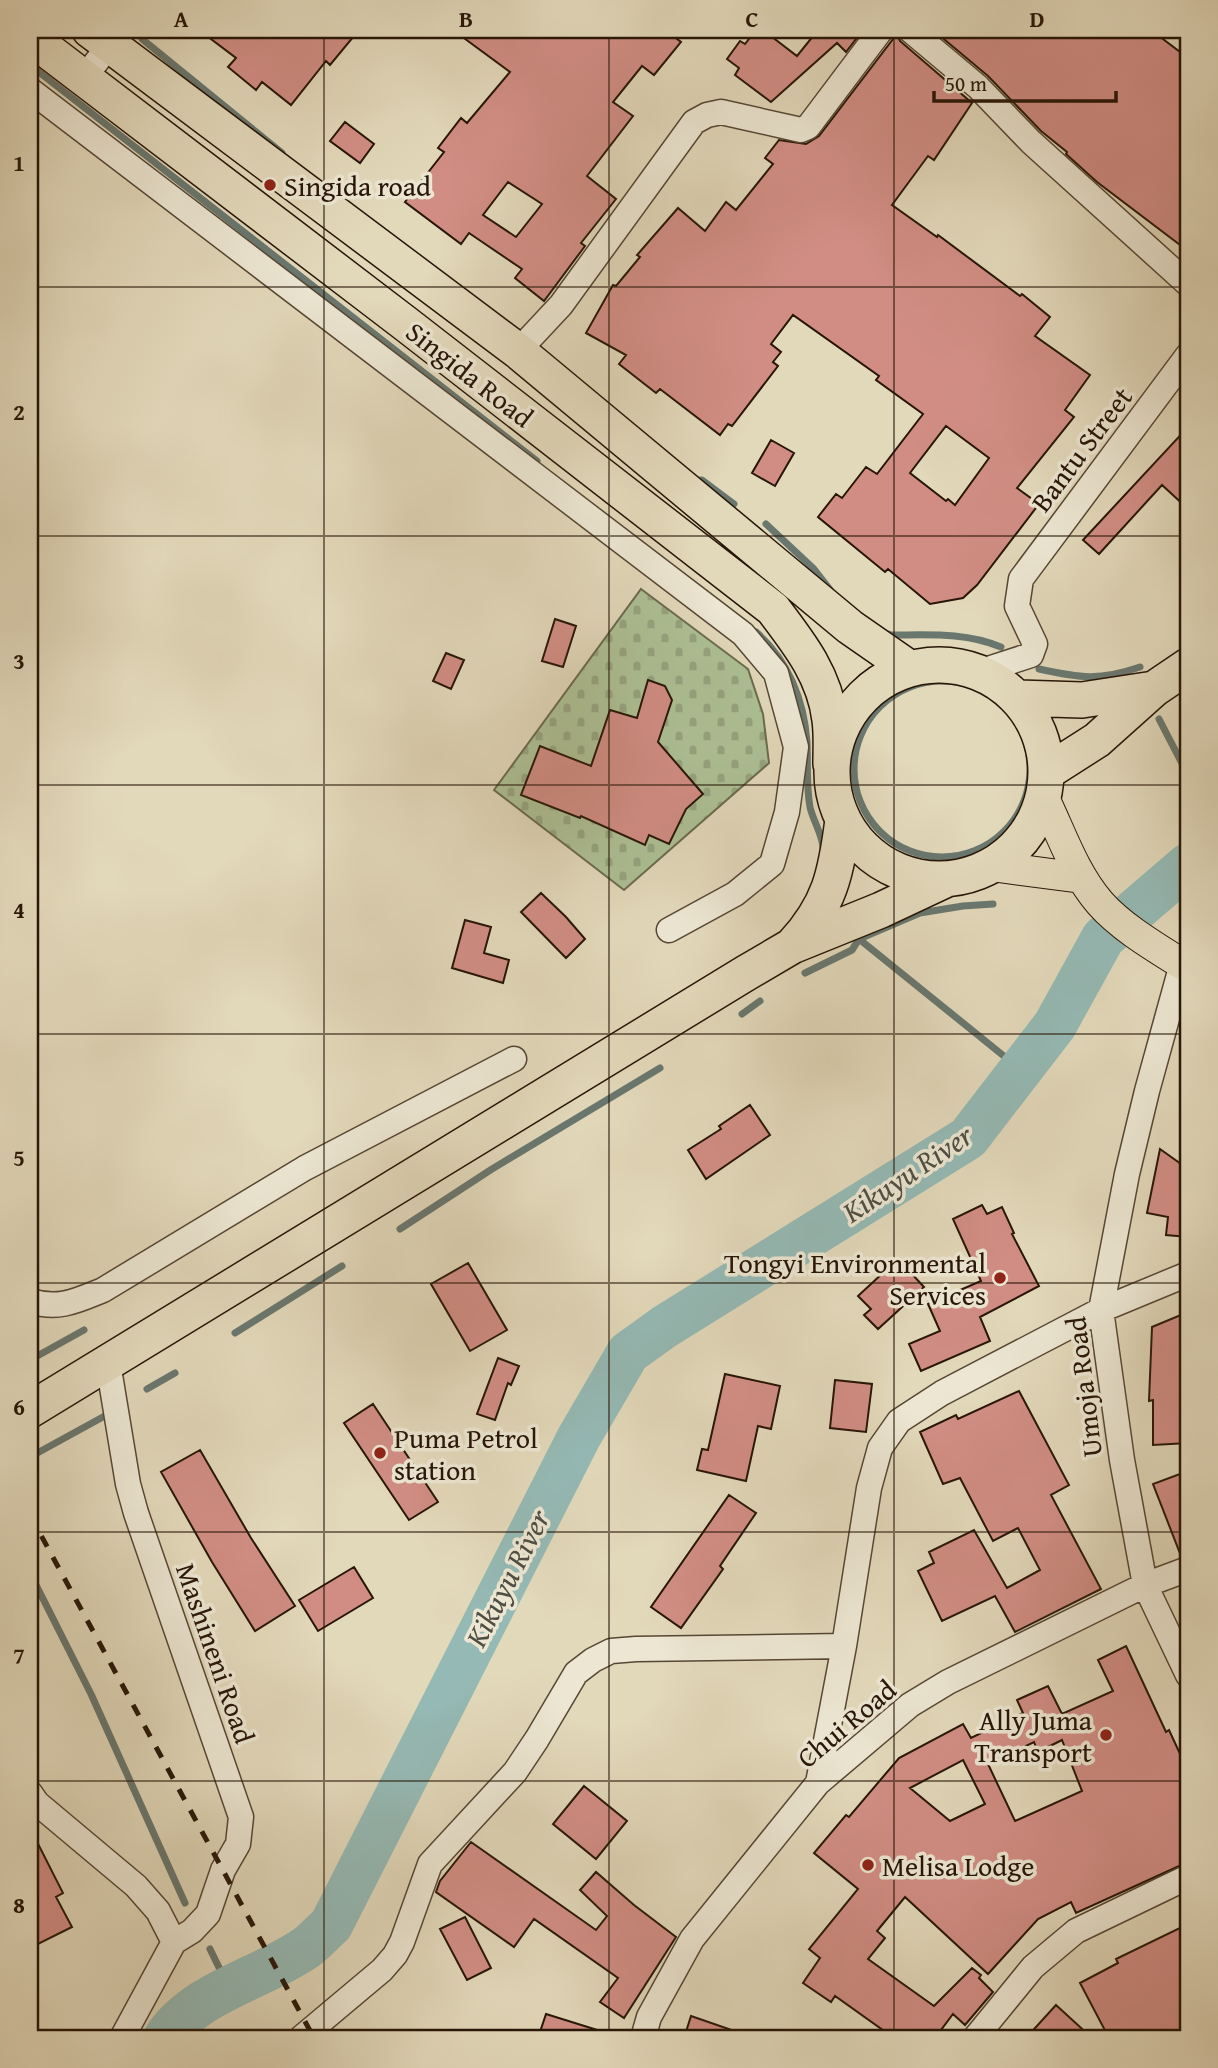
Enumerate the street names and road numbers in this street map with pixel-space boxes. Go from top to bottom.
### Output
street label: Singida Road [397,311,543,437]
street label: Bantu Street [1020,378,1142,520]
street label: Umoja Road [1054,1314,1112,1460]
street label: Mashineni Road [166,1557,266,1749]
street label: Chui Road [787,1669,905,1777]

